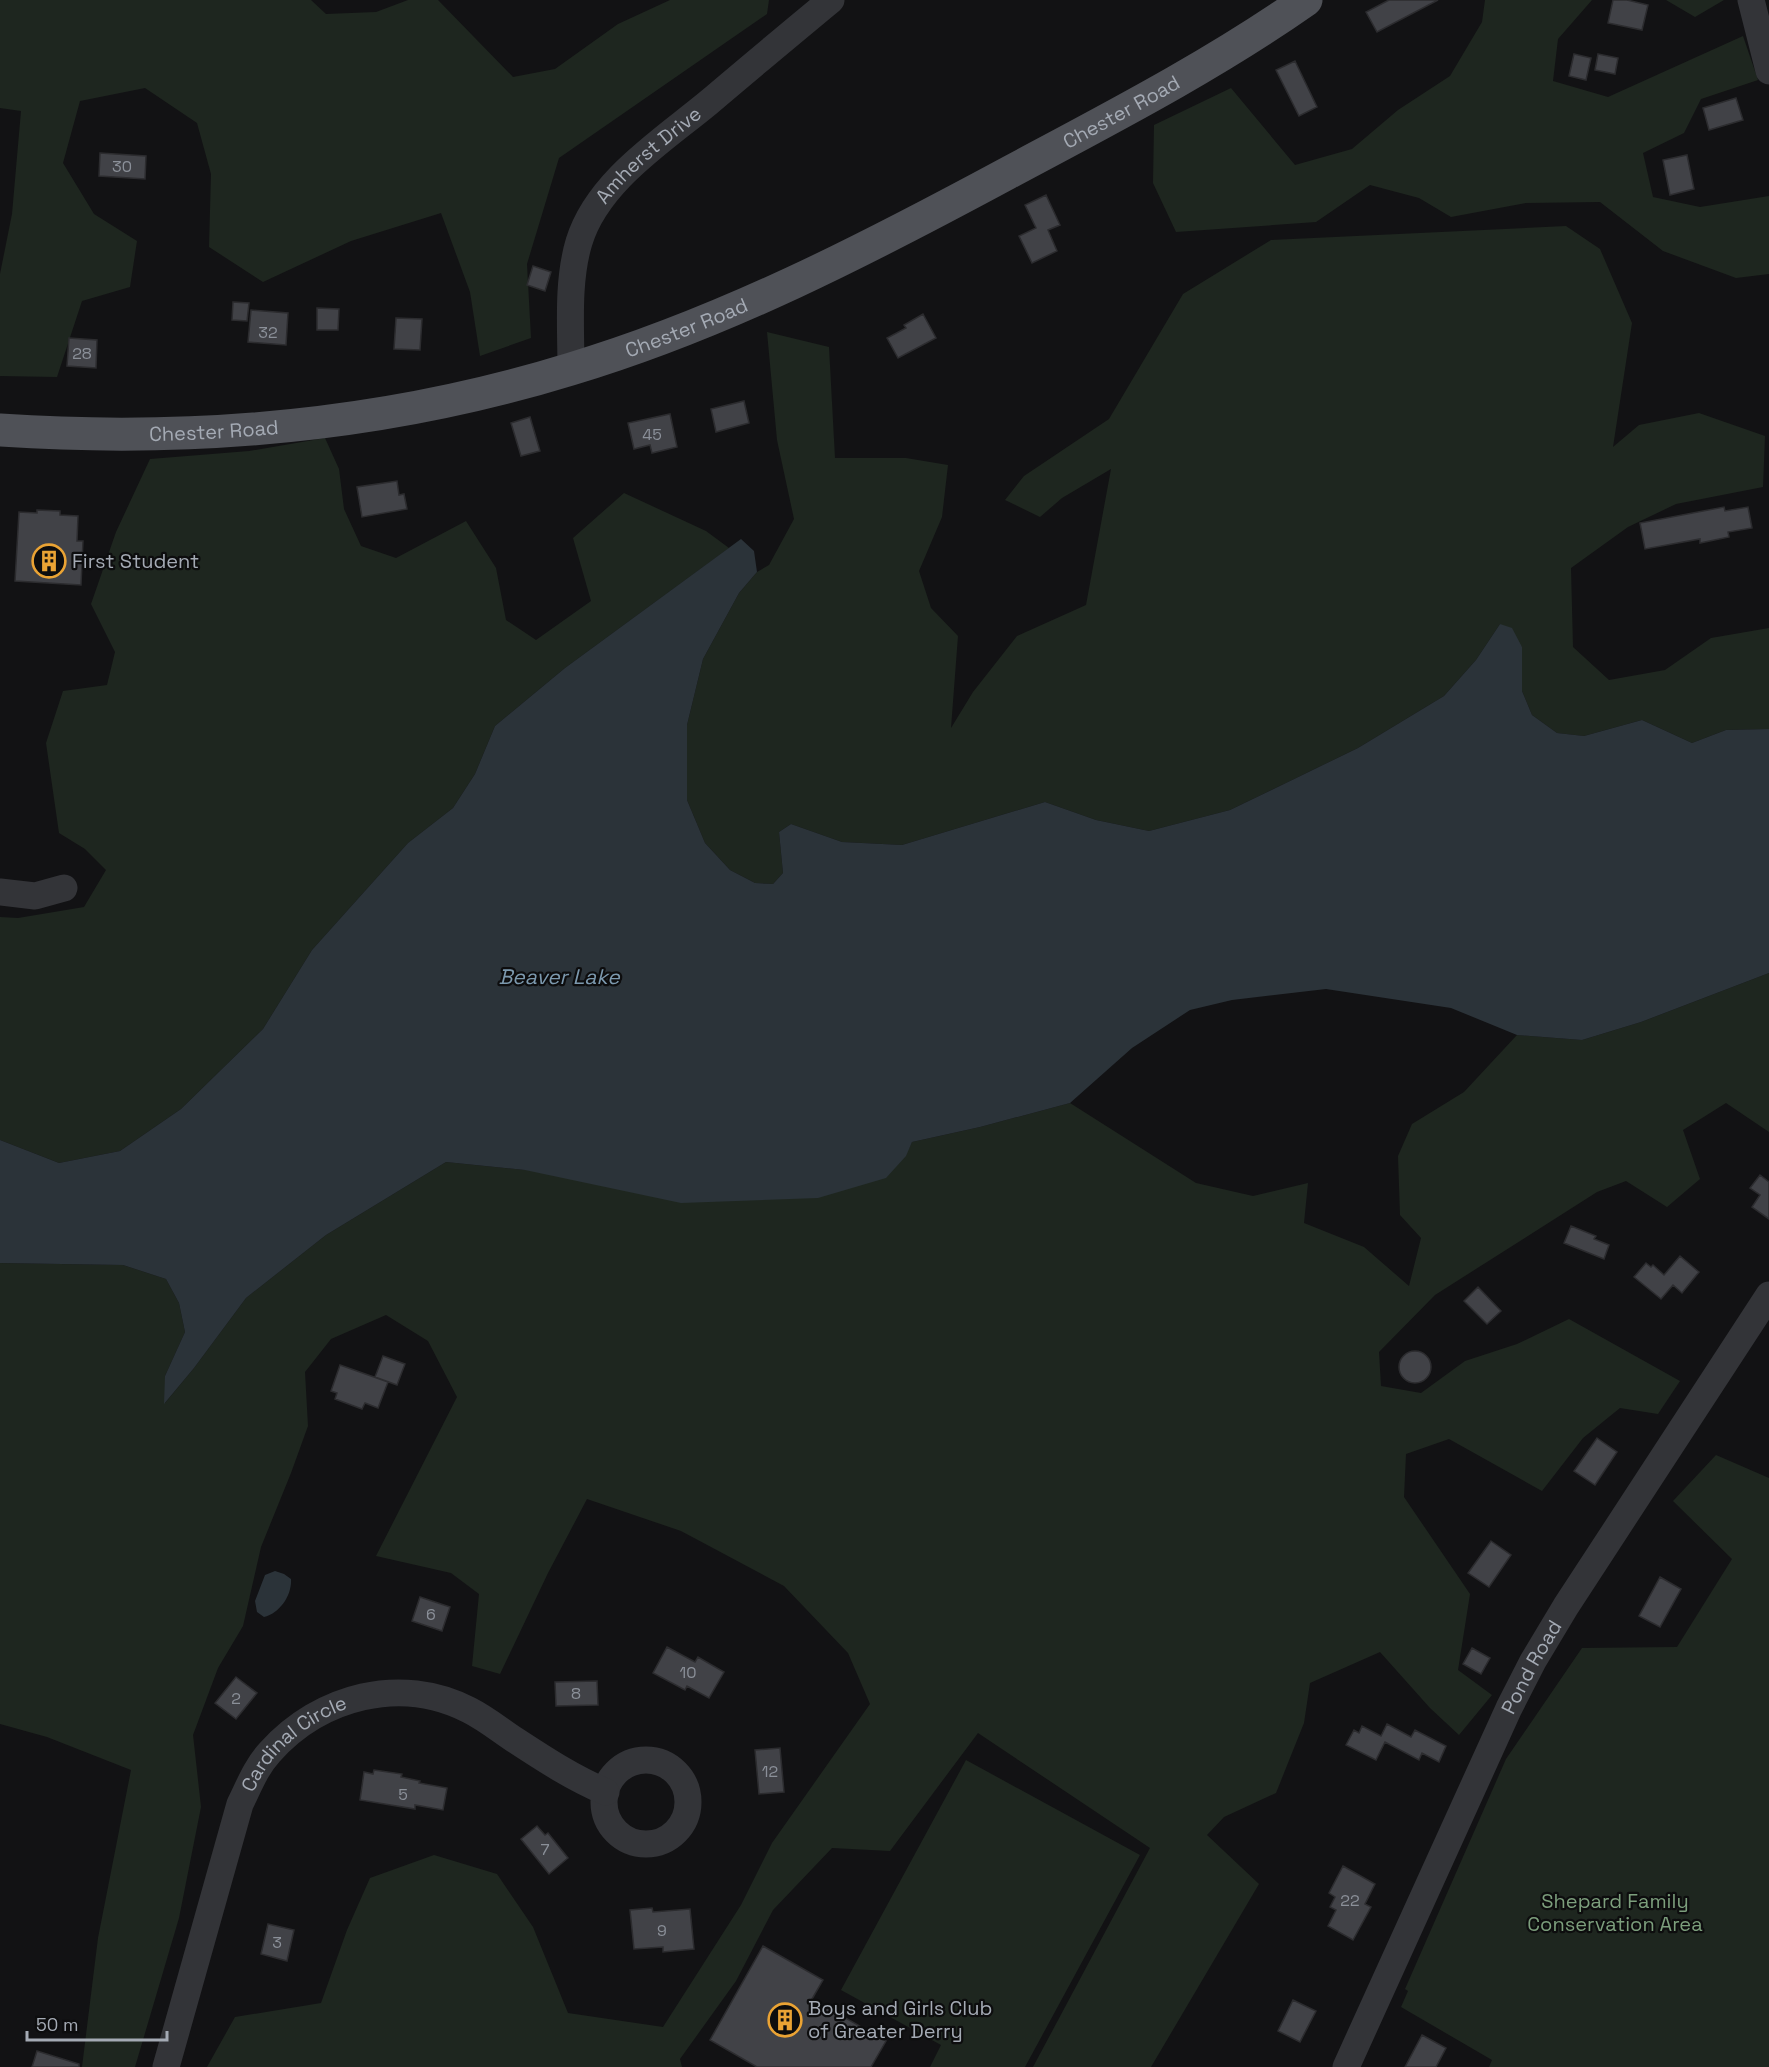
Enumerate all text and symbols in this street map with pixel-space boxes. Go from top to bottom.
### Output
street label: Chester Road [1058,69,1185,154]
street label: Amherst Drive [589,101,706,209]
house number: 30 [112,156,132,177]
street label: Chester Road [622,292,752,363]
house number: 32 [258,322,278,343]
house number: 28 [72,343,92,364]
street label: Chester Road [149,414,280,447]
house number: 45 [642,424,662,445]
building icon: First Student [31,543,67,579]
place label: First Student [72,548,199,574]
water label: Beaver Lake [498,963,621,990]
house number: 6 [426,1604,436,1625]
street label: Pond Road [1495,1615,1568,1718]
house number: 10 [680,1662,696,1683]
house number: 8 [571,1683,581,1704]
house number: 2 [231,1688,241,1709]
street label: Cardinal Circle [235,1689,350,1796]
house number: 12 [762,1761,778,1782]
house number: 5 [398,1784,408,1805]
house number: 7 [540,1839,550,1860]
park label: Shepard Family Conservation Area [1527,1888,1703,1937]
house number: 22 [1340,1890,1360,1911]
house number: 9 [657,1920,667,1941]
house number: 3 [272,1932,282,1953]
place label: Boys and Girls Club of Greater Derry [808,1995,992,2044]
building icon: Boys and Girls Club of Greater Derry [767,2002,803,2038]
scale bar [27,2004,166,2042]
text: 50 m [36,2013,78,2036]

